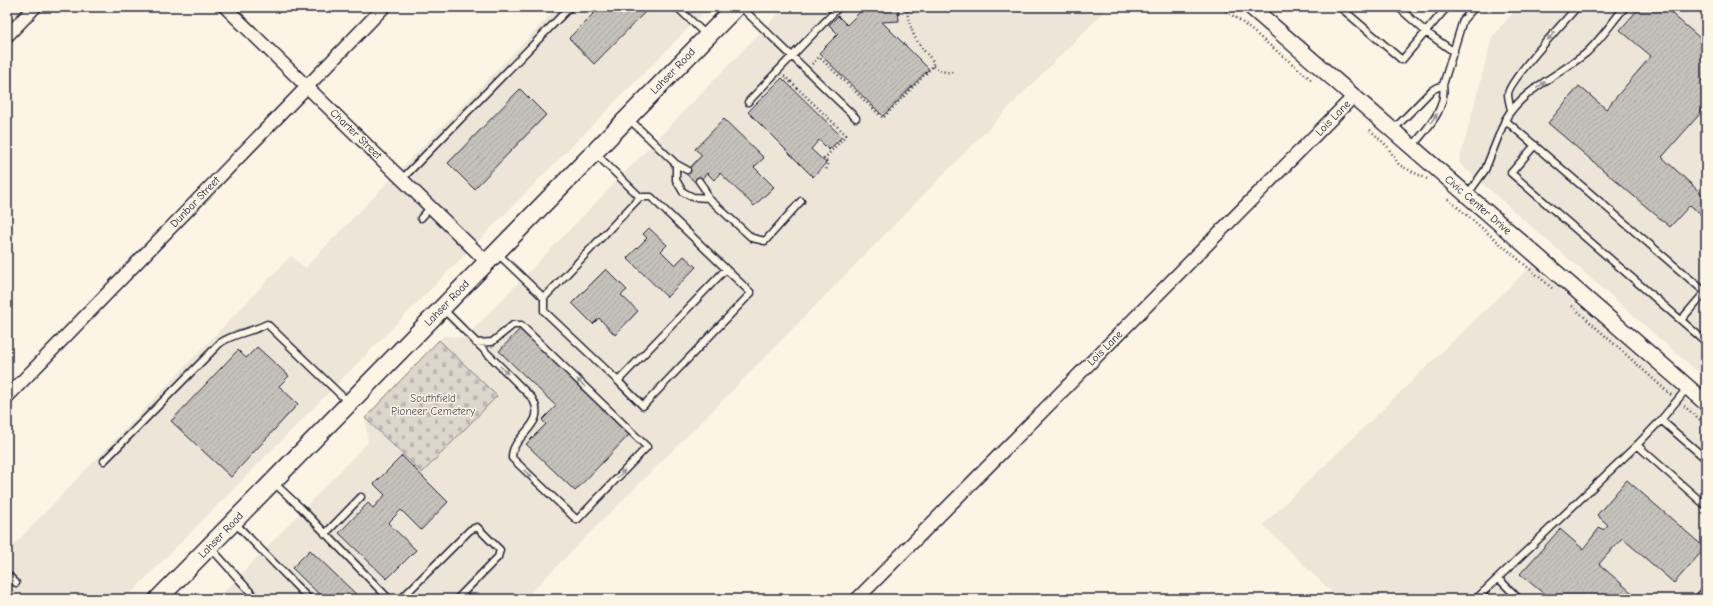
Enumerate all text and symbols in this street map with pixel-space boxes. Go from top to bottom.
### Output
one-way arrow [1547,31,1556,42]
street label: Lahser Road [648,45,698,97]
one-way arrow [1536,81,1547,89]
street label: Lois Lane [1313,97,1353,139]
street label: Charter Street [328,106,385,162]
one-way arrow [1430,113,1438,124]
street label: Dunbar Street [167,173,223,230]
street label: Civic Center Drive [1442,173,1514,238]
street label: Lahser Road [422,277,472,329]
street label: Lois Lane [1085,327,1126,368]
one-way arrow [499,365,509,375]
one-way arrow [576,378,586,388]
park label: Southfield Pioneer Cemetery [391,392,475,418]
one-way arrow [523,469,533,479]
one-way arrow [616,470,625,479]
street label: Lahser Road [196,509,246,561]

